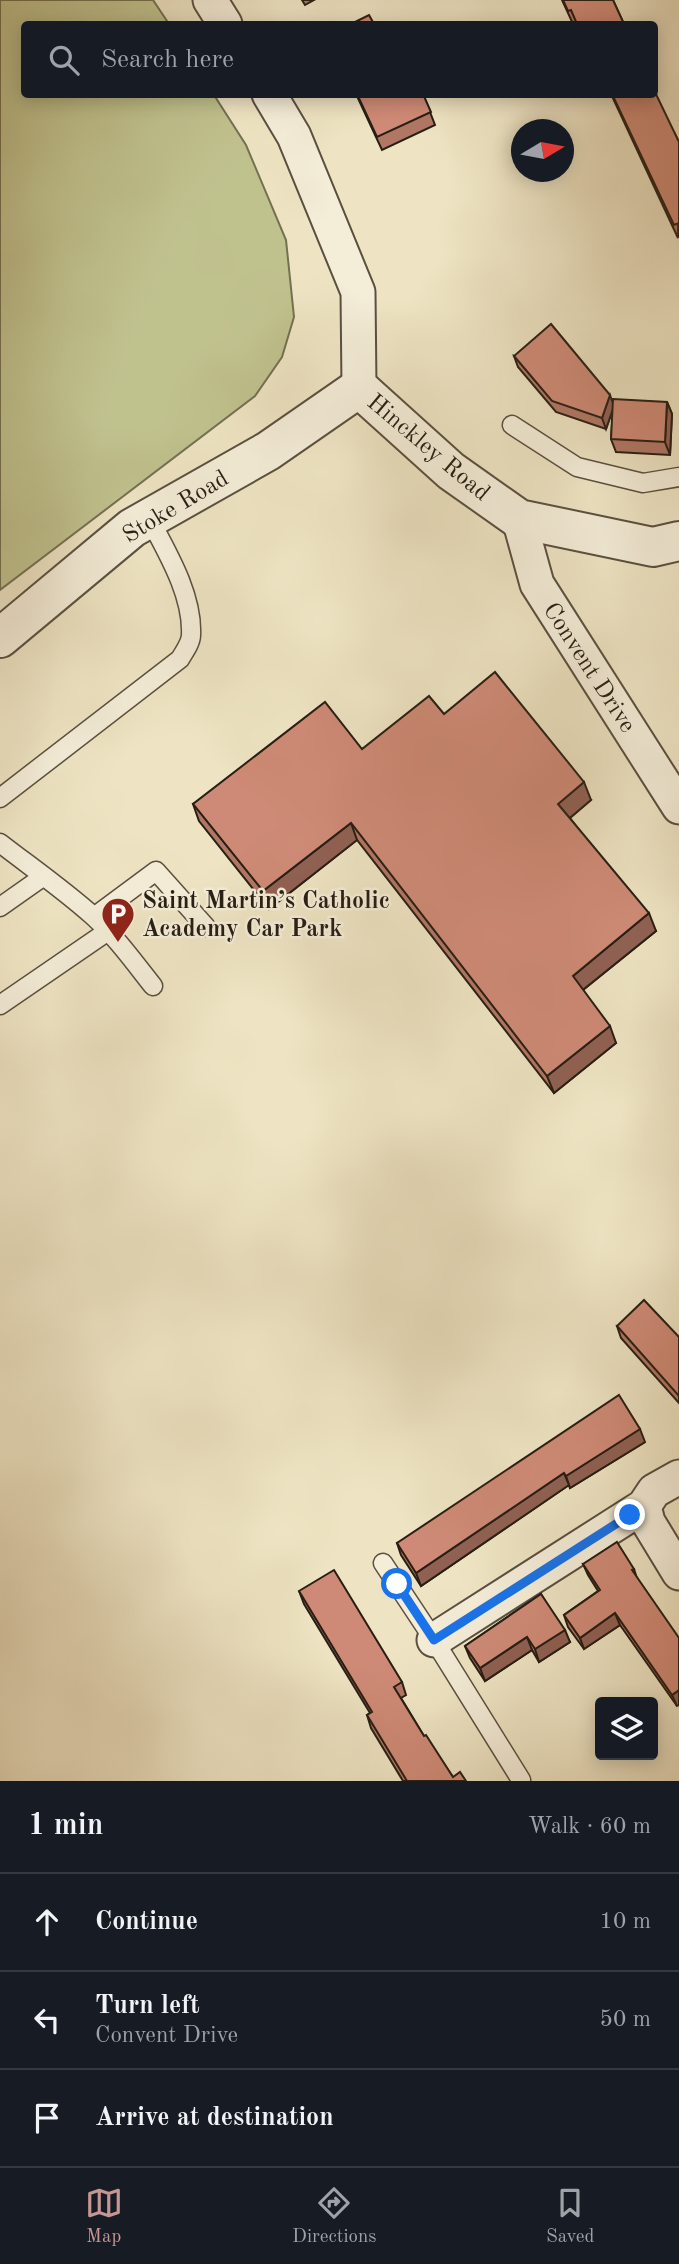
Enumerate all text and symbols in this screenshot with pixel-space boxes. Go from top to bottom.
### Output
search box [21,21,658,98]
icon: search [45,41,83,79]
text: Search here [101,47,234,73]
north arrow [511,119,574,182]
street label: Hinckley Road [362,391,494,506]
street label: Stoke Road [119,467,233,549]
street label: Convent Drive [538,599,639,737]
place label: Saint Martin’s Catholic Academy Car Park [142,890,390,942]
parking icon: Saint Martin’s Catholic Academy Car Park [99,895,137,944]
route end [614,1499,645,1530]
route start [381,1568,412,1599]
map controls [595,1697,658,1760]
button: layers [595,1697,658,1760]
text: 1 min [28,1811,103,1841]
text: Walk · 60 m [528,1815,651,1838]
icon: ahead [28,1903,66,1941]
text: Continue [95,1909,198,1935]
text: 10 m [600,1910,651,1933]
text: Turn left [95,1993,200,2019]
icon: left [28,2001,66,2039]
text: 50 m [600,2008,651,2031]
text: Convent Drive [95,2024,238,2047]
icon: arrive [28,2099,66,2137]
text: Arrive at destination [95,2105,334,2131]
tab: Map [85,2184,123,2249]
tab: Directions [292,2184,377,2249]
tab: Saved [546,2184,594,2249]

